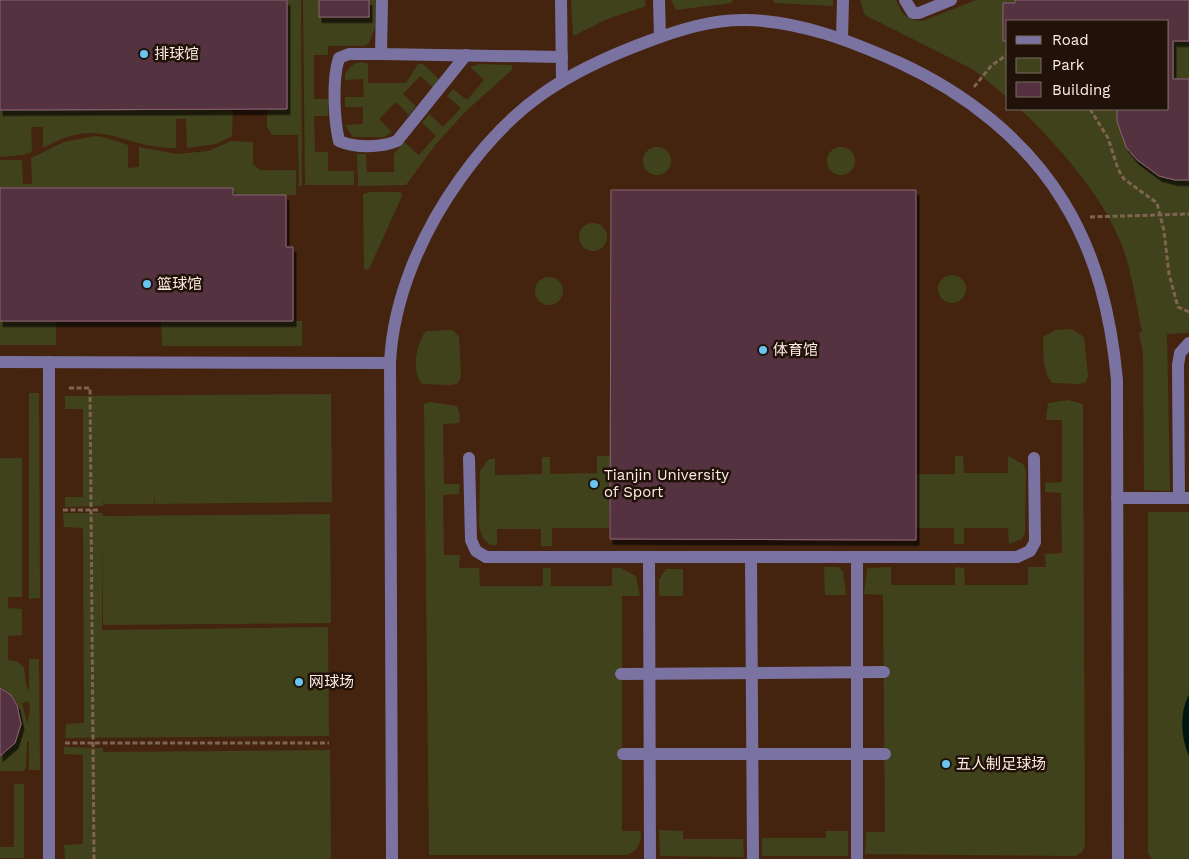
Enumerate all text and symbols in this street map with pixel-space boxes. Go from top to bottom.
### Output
legend [1006,20,1169,110]
text: Road [1052,31,1089,49]
place label: 排球馆 [154,45,199,63]
marker: 排球馆 [138,48,150,60]
text: Park [1052,56,1085,74]
text: Building [1052,81,1110,99]
place label: 篮球馆 [157,275,202,293]
marker: 篮球馆 [141,278,153,290]
place label: 体育馆 [773,341,818,359]
marker: 体育馆 [757,344,769,356]
place label: Tianjin University of Sport [604,466,729,501]
marker: Tianjin University of Sport [588,478,600,490]
place label: 网球场 [309,673,354,691]
marker: 网球场 [293,676,305,688]
place label: 五人制足球场 [956,755,1046,773]
marker: 五人制足球场 [940,758,952,770]

